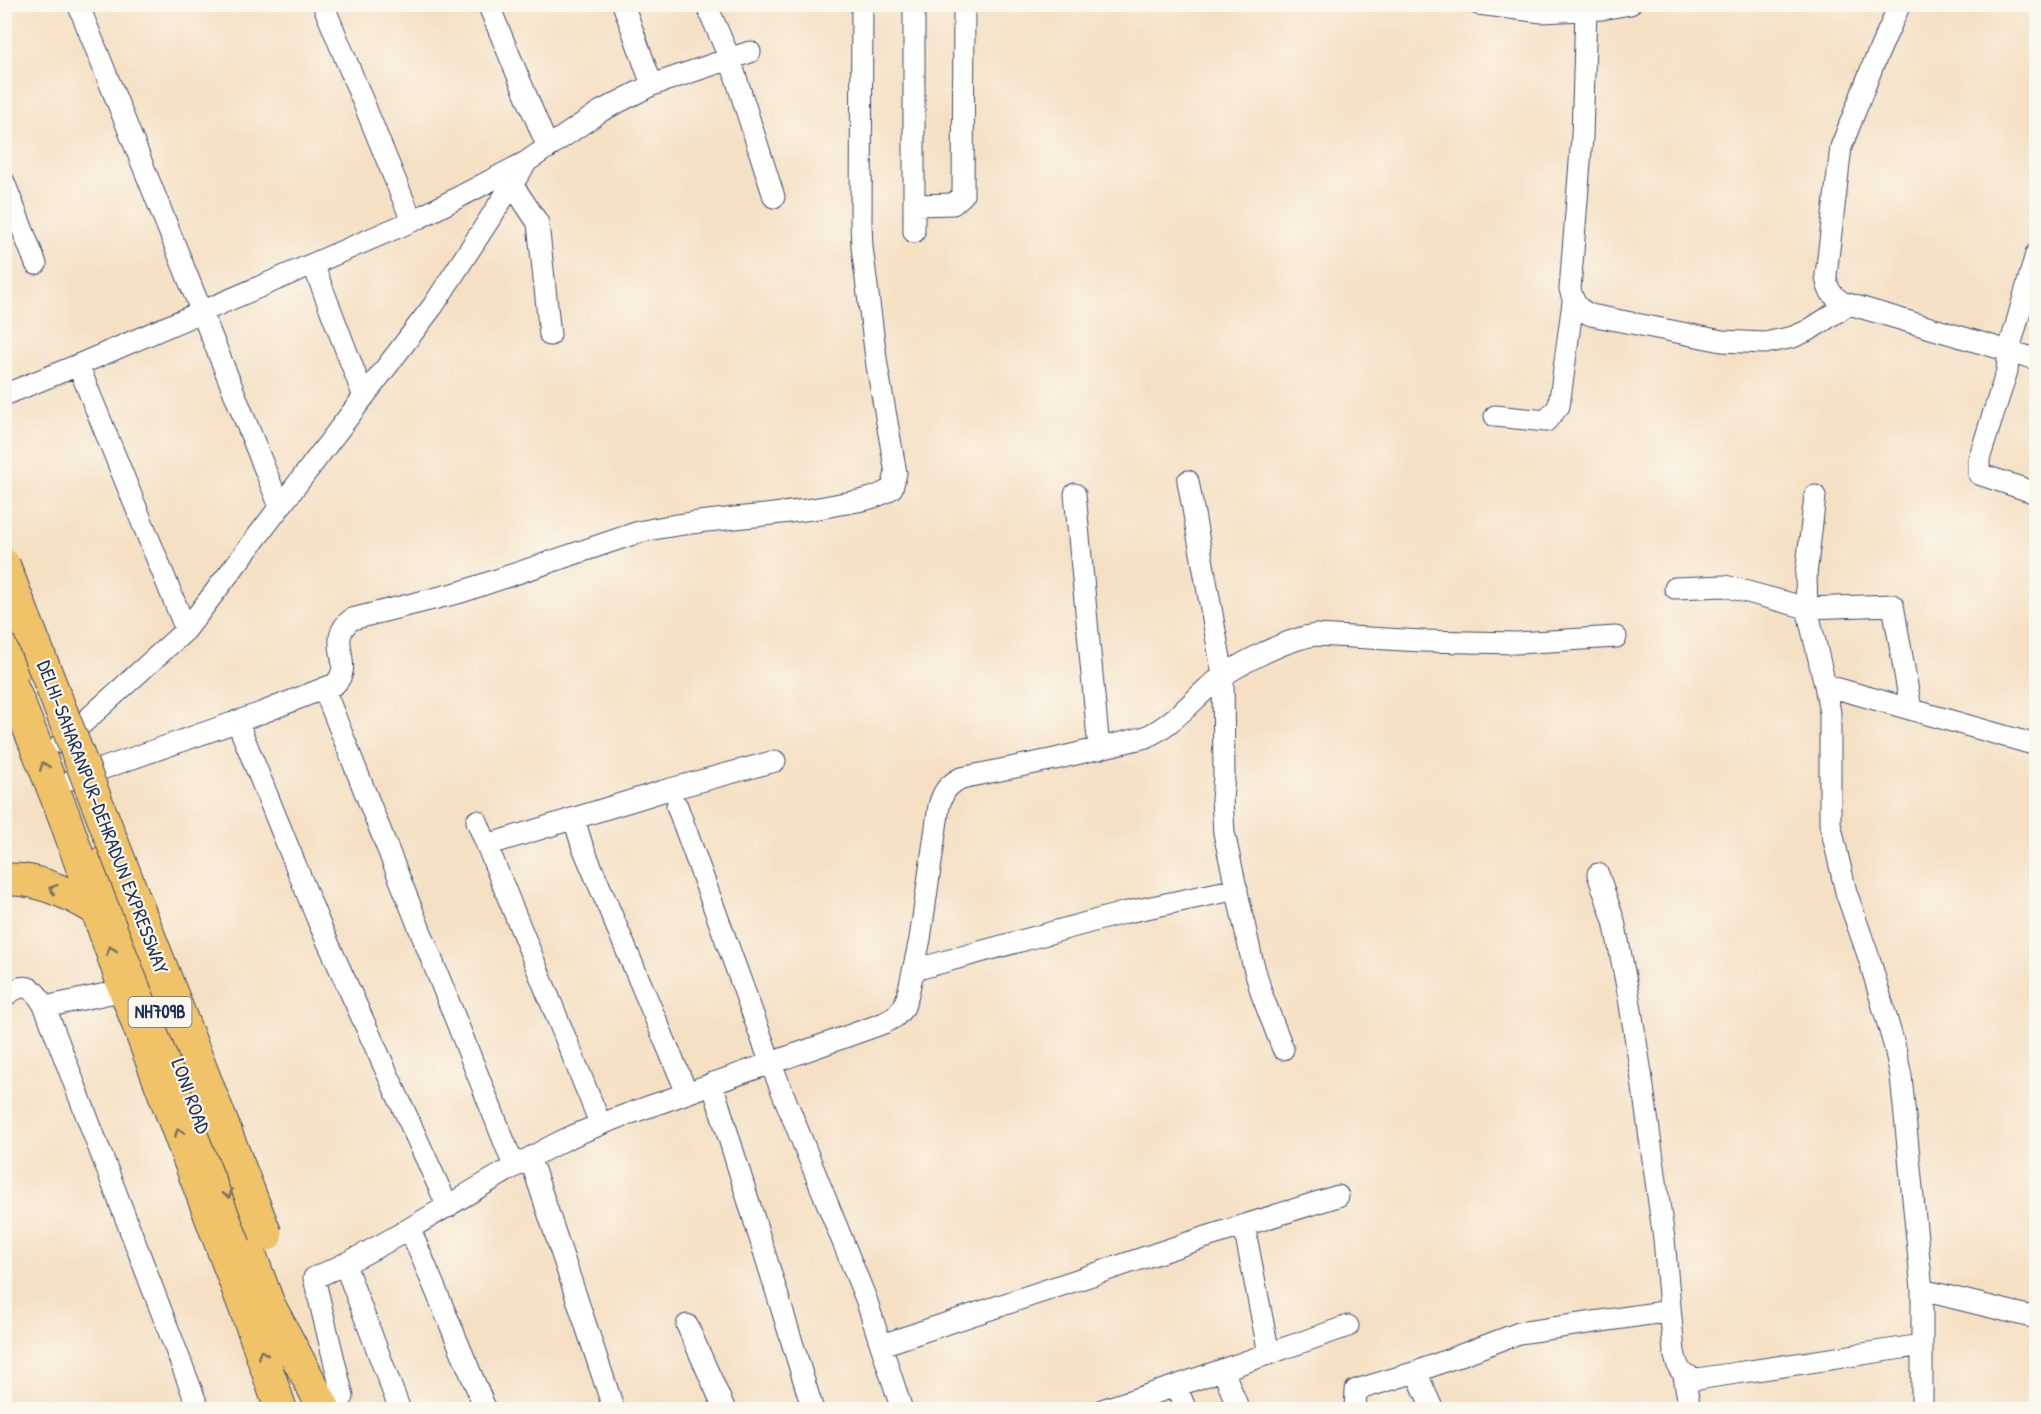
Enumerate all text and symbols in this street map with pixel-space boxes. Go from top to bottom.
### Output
street label: DELHI–SAHARANPUR–DEHRADUN EXPRESSWAY [31,656,176,978]
one-way arrow [39,762,51,773]
one-way arrow [48,883,58,896]
one-way arrow [105,945,118,955]
road number: NH709B [128,997,192,1027]
street label: LONI ROAD [165,1055,218,1138]
one-way arrow [173,1127,186,1138]
one-way arrow [221,1188,233,1199]
one-way arrow [256,1349,269,1360]

